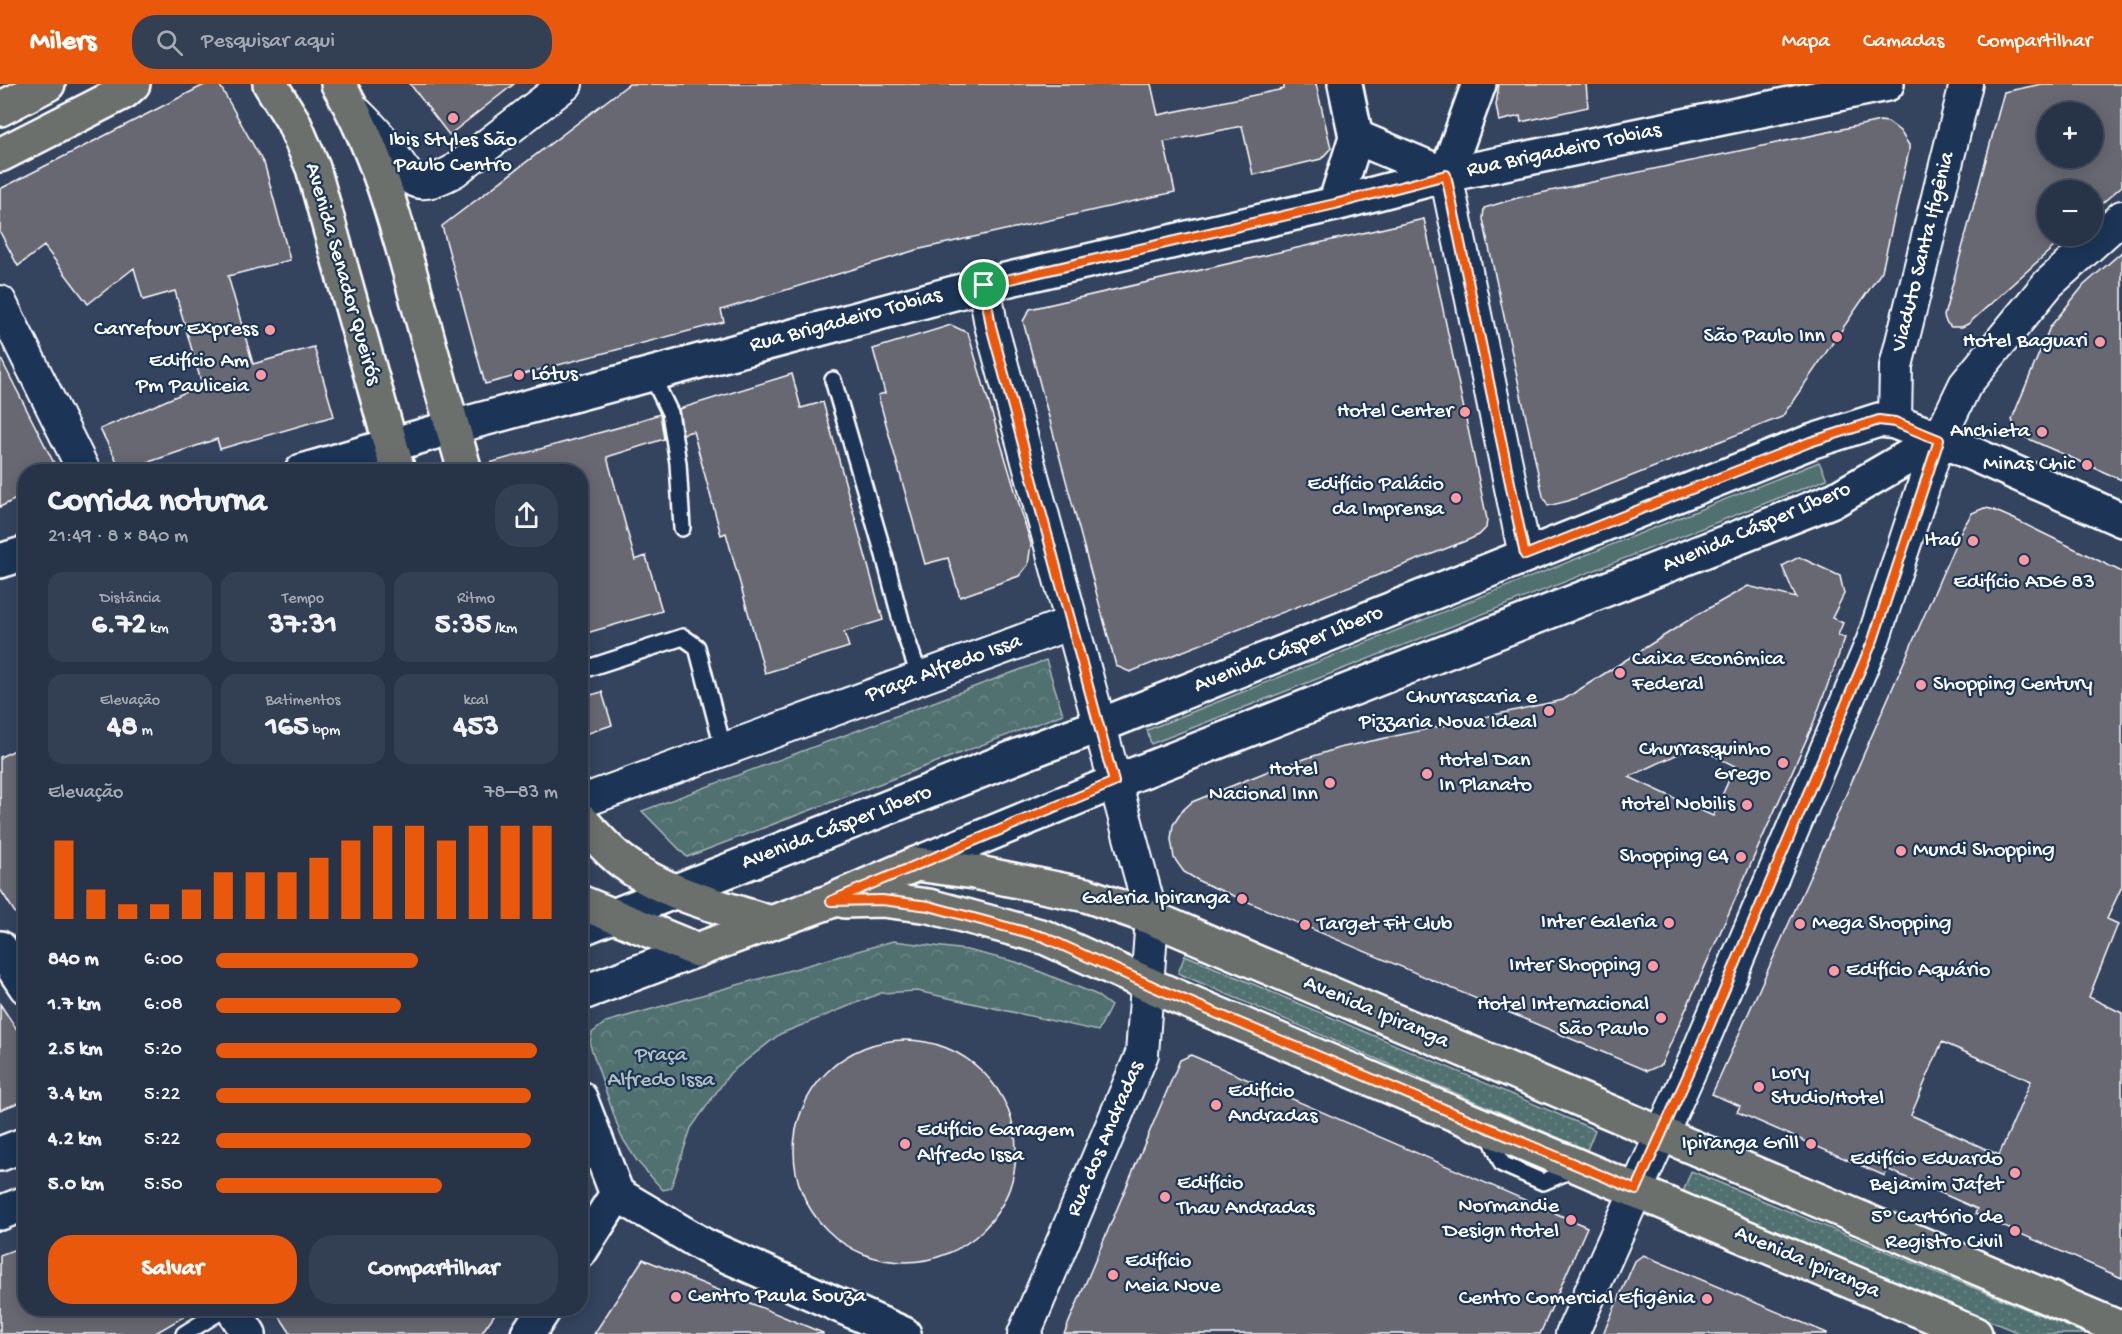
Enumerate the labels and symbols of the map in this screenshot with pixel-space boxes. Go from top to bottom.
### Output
marker: Ibis Styles São Paulo Centro [446,111,460,125]
street label: Rua Brigadeiro Tobias [1465,118,1664,184]
place label: Ibis Styles São Paulo Centro [389,128,517,179]
street label: Viaduto Santa Ifigênia [1886,148,1962,356]
street label: Avenida Senador Queirós [298,160,386,389]
pin [958,259,1009,310]
street label: Rua Brigadeiro Tobias [747,283,946,359]
place label: Carrefour Express [94,317,259,343]
marker: Carrefour Express [263,323,277,337]
place label: São Paulo Inn [1704,324,1826,350]
place label: Hotel Baguari [1963,329,2088,355]
marker: São Paulo Inn [1830,330,1844,344]
marker: Hotel Baguari [2093,335,2107,349]
place label: Edifício Am Pm Pauliceia [135,349,250,400]
place label: Lótus [531,362,579,388]
marker: Edifício Am Pm Pauliceia [254,368,268,382]
marker: Lótus [512,368,526,382]
place label: Hotel Center [1337,399,1455,425]
marker: Hotel Center [1458,405,1472,419]
place label: Anchieta [1950,419,2031,445]
marker: Anchieta [2035,425,2049,439]
place label: Minas Chic [1983,452,2077,478]
marker: Minas Chic [2080,458,2094,472]
place label: Edifício Palácio da Imprensa [1307,472,1445,523]
street label: Avenida Cásper Líbero [1659,477,1855,579]
marker: Edifício Palácio da Imprensa [1449,491,1463,505]
place label: Itaú [1924,528,1961,554]
marker: Itaú [1966,534,1980,548]
marker: Edifício ADG 83 [2017,553,2031,567]
place label: Edifício ADG 83 [1953,570,2095,596]
street label: Avenida Cásper Líbero [1190,600,1388,700]
street label: Praça Alfredo Issa [862,628,1026,710]
place label: Caixa Econômica Federal [1631,647,1785,698]
marker: Caixa Econômica Federal [1613,666,1627,680]
place label: Shopping Century [1933,672,2093,698]
marker: Shopping Century [1914,678,1928,692]
place label: Churrascaria e Pizzaria Nova Ideal [1358,685,1538,736]
marker: Churrascaria e Pizzaria Nova Ideal [1542,704,1556,718]
place label: Churrasquinho Grego [1639,737,1771,788]
place label: Hotel Dan In Planato [1439,748,1532,799]
marker: Churrasquinho Grego [1776,756,1790,770]
place label: Hotel Nacional Inn [1209,757,1319,808]
marker: Hotel Dan In Planato [1420,767,1434,781]
marker: Hotel Nacional Inn [1323,776,1337,790]
street label: Avenida Cásper Líbero [738,780,936,876]
place label: Hotel Nobilis [1621,792,1736,818]
marker: Hotel Nobilis [1740,798,1754,812]
place label: Mundi Shopping [1913,838,2055,864]
place label: Shopping 64 [1619,844,1730,870]
marker: Mundi Shopping [1894,844,1908,858]
marker: Shopping 64 [1734,850,1748,864]
place label: Galeria Ipiranga [1082,886,1231,912]
marker: Galeria Ipiranga [1235,892,1249,906]
place label: Inter Galeria [1541,910,1658,936]
place label: Mega Shopping [1812,911,1951,937]
place label: Target Fit Club [1315,912,1453,938]
marker: Inter Galeria [1662,916,1676,930]
marker: Mega Shopping [1793,917,1807,931]
marker: Target Fit Club [1298,918,1312,932]
place label: Inter Shopping [1509,953,1641,979]
place label: Edifício Aquário [1846,958,1990,984]
marker: Inter Shopping [1646,959,1660,973]
marker: Edifício Aquário [1827,964,1841,978]
street label: Avenida Ipiranga [1299,971,1453,1056]
place label: Hotel Internacional São Paulo [1477,992,1649,1043]
marker: Hotel Internacional São Paulo [1654,1011,1668,1025]
park label: Praça Alfredo Issa [608,1043,715,1094]
street label: Rua dos Andradas [1062,1056,1151,1221]
place label: Lory Studio/Hotel [1771,1061,1884,1112]
place label: Edifício Andradas [1228,1079,1318,1130]
marker: Lory Studio/Hotel [1752,1080,1766,1094]
marker: Edifício Andradas [1209,1098,1223,1112]
place label: Edifício Garagem Alfredo Issa [917,1118,1075,1169]
place label: Ipiranga Grill [1682,1131,1799,1157]
marker: Edifício Garagem Alfredo Issa [898,1137,912,1151]
marker: Ipiranga Grill [1804,1137,1818,1151]
place label: Edifício Eduardo Bejamim Jafet [1850,1147,2005,1198]
marker: Edifício Eduardo Bejamim Jafet [2008,1166,2022,1180]
place label: Edifício Thau Andradas [1175,1171,1315,1222]
marker: Edifício Thau Andradas [1158,1190,1172,1204]
place label: Normandie Design Hotel [1441,1194,1560,1245]
place label: 5º Cartório de Registro Civil [1871,1205,2004,1256]
marker: Normandie Design Hotel [1564,1213,1578,1227]
street label: Avenida Ipiranga [1730,1221,1884,1306]
marker: 5º Cartório de Registro Civil [2008,1224,2022,1238]
place label: Edifício Meia Nove [1125,1249,1221,1300]
marker: Edifício Meia Nove [1106,1268,1120,1282]
place label: Centro Paula Souza [688,1284,867,1310]
place label: Centro Comercial Efigênia [1459,1286,1696,1312]
marker: Centro Paula Souza [669,1290,683,1304]
marker: Centro Comercial Efigênia [1700,1292,1714,1306]

